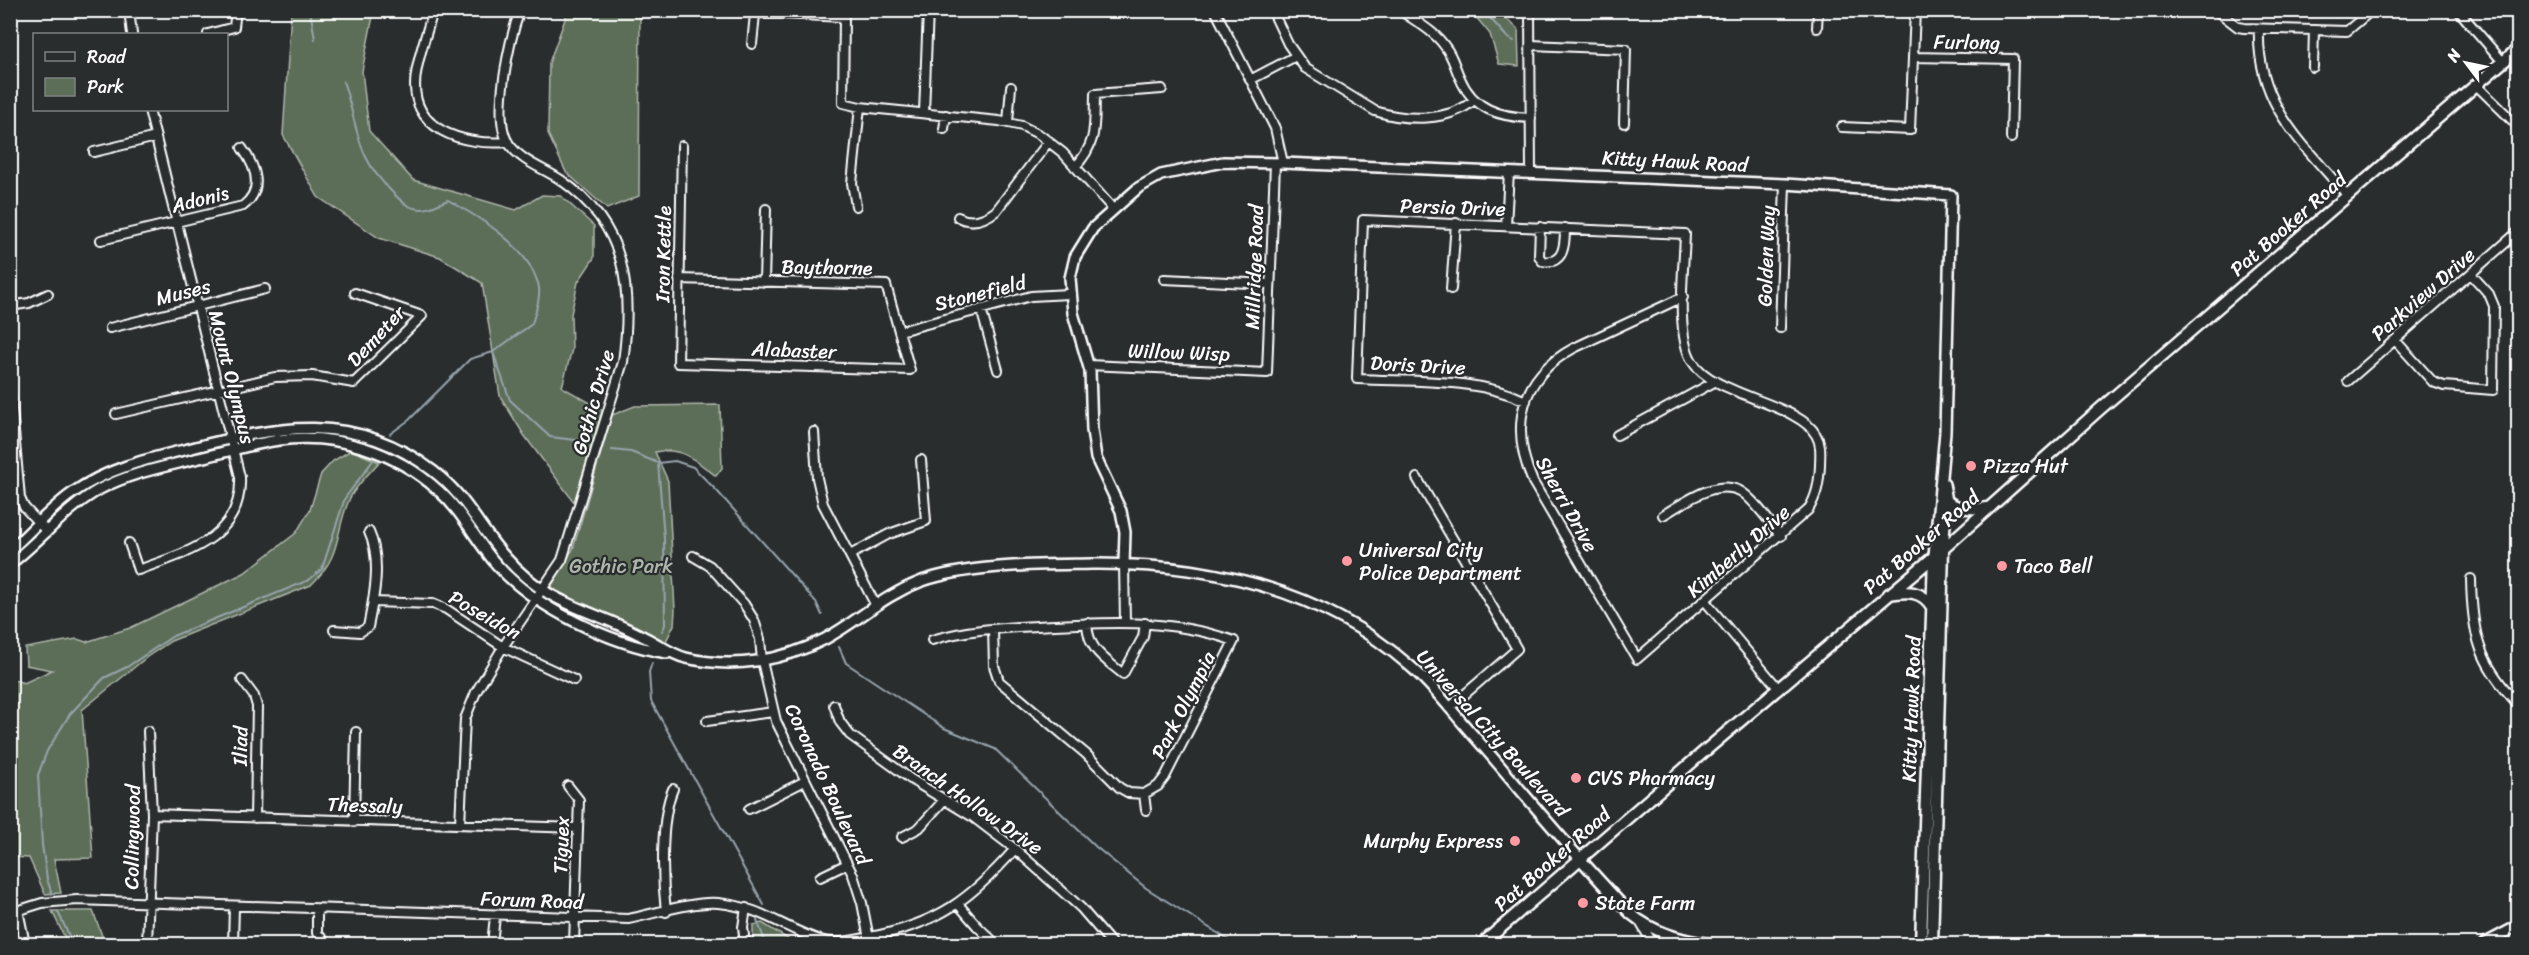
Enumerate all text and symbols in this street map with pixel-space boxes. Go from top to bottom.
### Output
street label: Furlong [1933,24,2001,61]
legend [33,33,228,111]
north arrow [2436,33,2496,93]
text: Road [87,41,127,73]
text: N [2438,42,2469,69]
text: Park [87,71,124,103]
street label: Kitty Hawk Road [1601,140,1750,183]
street label: Pat Booker Road [2222,162,2356,286]
street label: Adonis [167,175,233,224]
street label: Persia Drive [1399,188,1506,227]
street label: Millridge Road [1235,202,1274,330]
street label: Golden Way [1747,204,1786,307]
street label: Iron Kettle [645,205,682,304]
street label: Parkview Drive [2363,239,2484,350]
street label: Baythorne [781,249,873,286]
street label: Stonefield [931,265,1031,322]
street label: Muses [152,269,215,316]
street label: Demeter [338,297,415,376]
street label: Mount Olympus [198,307,265,448]
street label: Alabaster [750,332,839,370]
street label: Willow Wisp [1127,333,1231,372]
street label: Gothic Drive [562,345,625,459]
street label: Doris Drive [1369,346,1467,385]
place label: Pizza Hut [1983,449,2069,484]
street label: Sherri Drive [1526,450,1607,559]
marker: Pizza Hut [1964,459,1978,473]
street label: Pat Booker Road [1855,480,1989,604]
street label: Kimberly Drive [1678,496,1798,607]
place label: Universal City Police Department [1359,533,1522,591]
park label: Gothic Park [569,549,673,584]
place label: Taco Bell [2014,549,2093,584]
marker: Universal City Police Department [1340,554,1354,568]
marker: Taco Bell [1995,559,2009,573]
street label: Poseidon [442,581,528,650]
street label: Kitty Hawk Road [1891,634,1932,783]
street label: Universal City Boulevard [1407,641,1579,827]
street label: Park Olympia [1141,644,1226,765]
street label: Coronado Boulevard [775,697,881,872]
street label: Iliad [223,724,258,767]
street label: Branch Hollow Drive [885,734,1050,865]
place label: CVS Pharmacy [1588,761,1715,796]
marker: CVS Pharmacy [1569,771,1583,785]
street label: Collingwood [114,783,151,890]
street label: Thessaly [327,787,404,824]
street label: Pat Booker Road [1486,797,1620,921]
street label: Tiguex [543,815,580,874]
place label: Murphy Express [1363,824,1504,859]
marker: Murphy Express [1508,834,1522,848]
street label: Forum Road [480,881,586,920]
place label: State Farm [1595,886,1695,921]
marker: State Farm [1576,896,1590,910]

